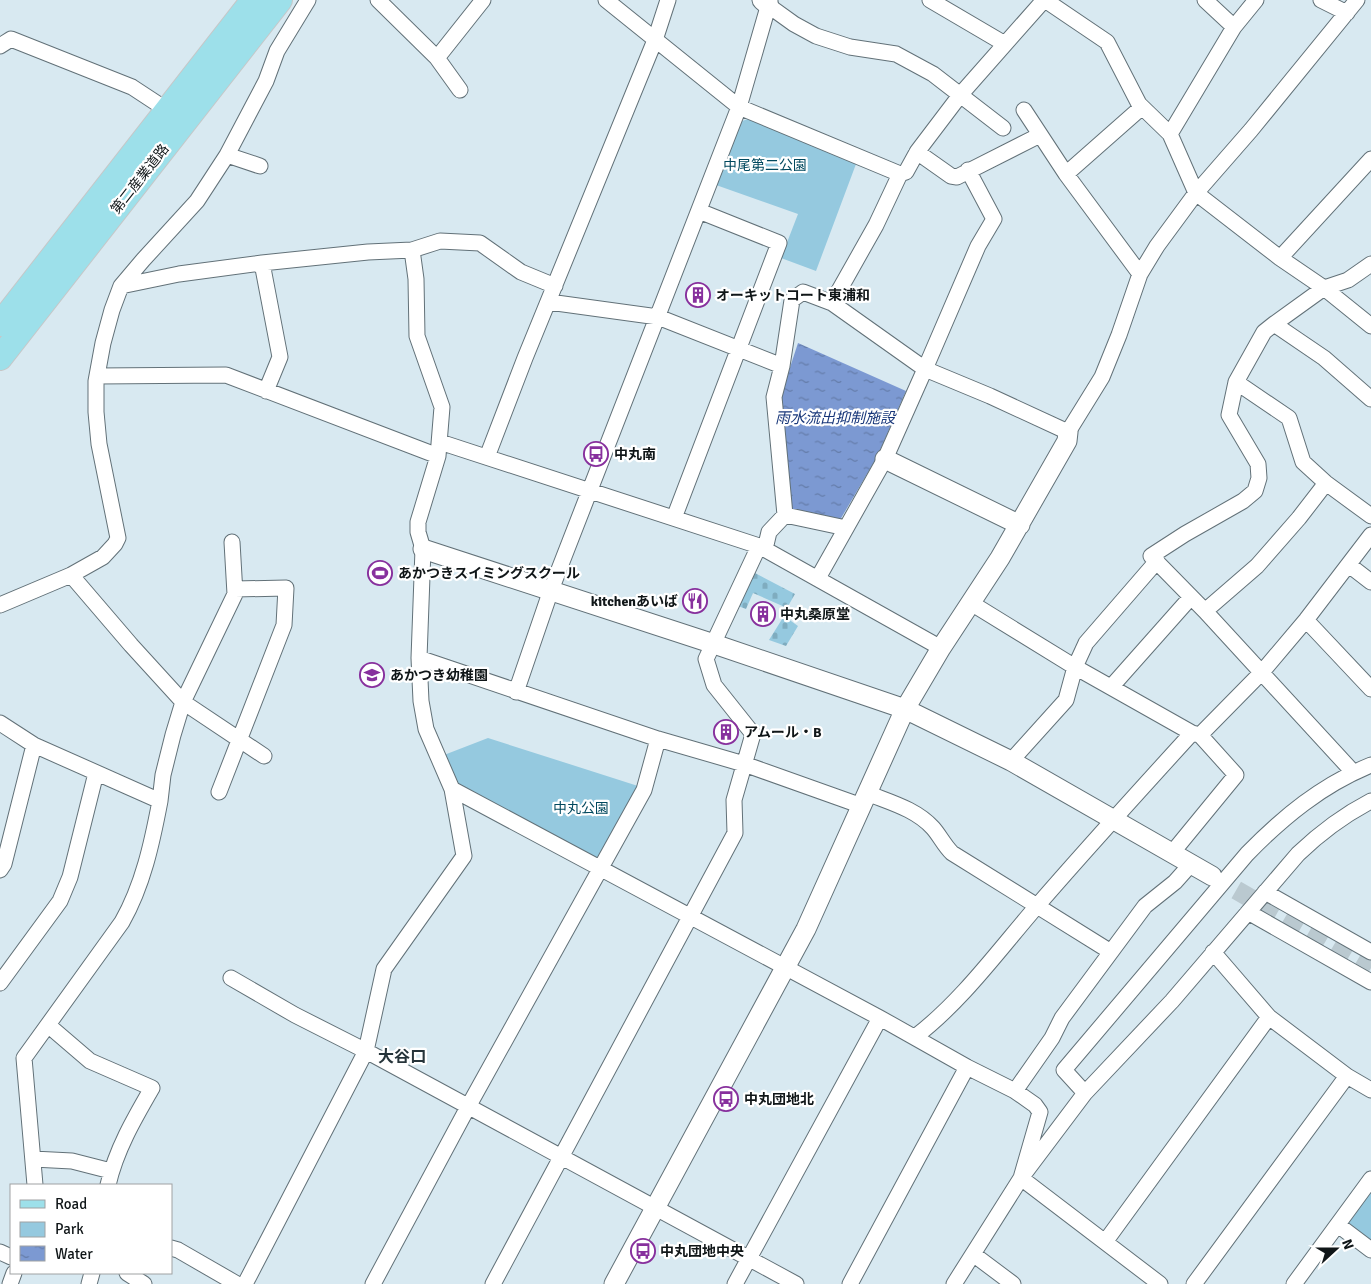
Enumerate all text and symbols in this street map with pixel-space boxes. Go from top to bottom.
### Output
street label: 第二産業道路 [107,141,173,217]
park label: 中尾第二公園 [723,157,807,174]
building icon: オーキットコート東浦和 [685,282,711,308]
place label: オーキットコート東浦和 [716,287,870,304]
water label: 雨水流出抑制施設 [775,409,897,427]
bus stop icon: 中丸南 [583,441,609,467]
place label: 中丸南 [614,446,656,463]
sports icon: あかつきスイミングスクール [367,560,393,586]
place label: あかつきスイミングスクール [398,565,580,582]
restaurant icon: kitchenあいば [682,588,708,614]
place label: kitchenあいば [591,593,678,610]
building icon: 中丸桑原堂 [750,601,776,627]
place label: 中丸桑原堂 [780,606,850,623]
school or university icon: あかつき幼稚園 [359,662,385,688]
place label: あかつき幼稚園 [390,667,488,684]
building icon: アムール・B [713,719,739,745]
place label: アムール・B [744,724,822,741]
park label: 中丸公園 [553,800,609,817]
district label: 大谷口 [378,1047,426,1067]
bus stop icon: 中丸団地北 [713,1086,739,1112]
place label: 中丸団地北 [744,1091,814,1108]
legend [10,1184,172,1274]
text: Road [55,1195,87,1213]
text: Park [55,1220,84,1238]
north arrow [1311,1224,1361,1274]
text: N [1338,1237,1357,1252]
bus stop icon: 中丸団地中央 [630,1238,656,1264]
place label: 中丸団地中央 [660,1243,744,1260]
text: Water [55,1245,93,1263]

